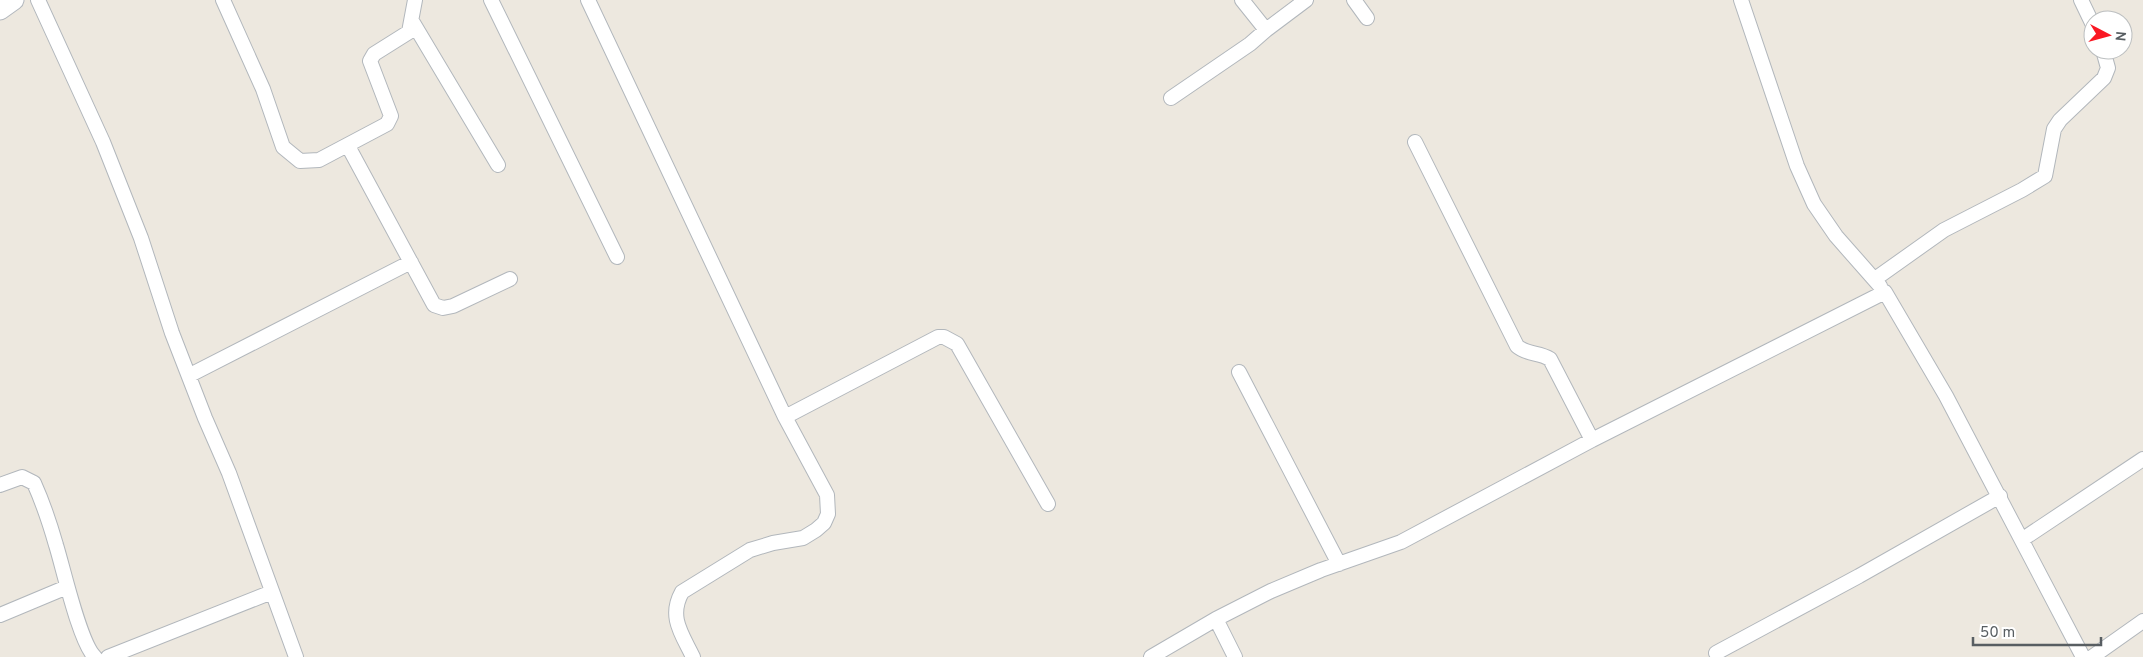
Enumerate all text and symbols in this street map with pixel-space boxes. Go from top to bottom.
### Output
north arrow [2083,10,2133,60]
text: N [2110,30,2128,42]
scale bar [1973,614,2100,646]
text: 50 m [1980,624,2015,643]

